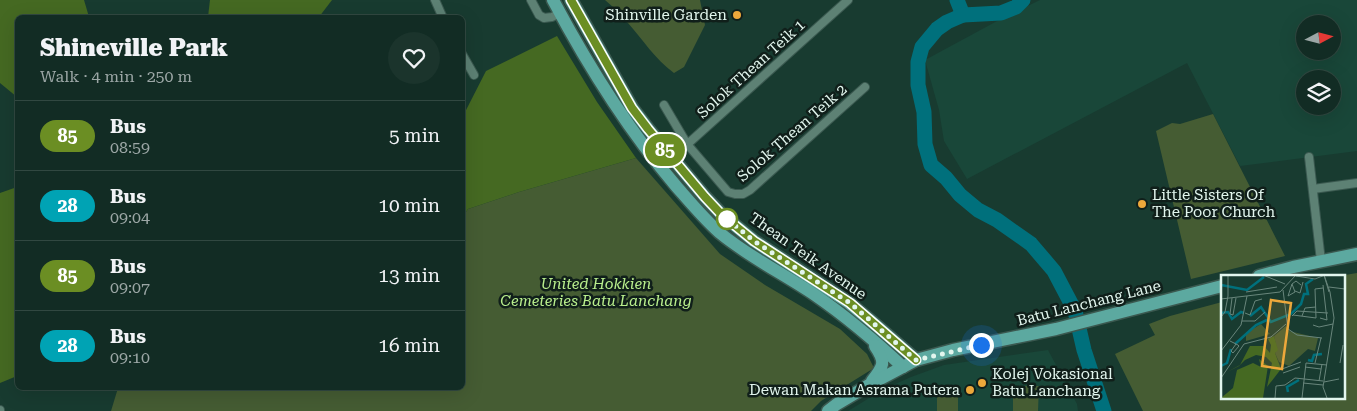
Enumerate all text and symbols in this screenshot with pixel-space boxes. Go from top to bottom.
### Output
place label: Shinville Garden [605,6,727,24]
marker: Shinville Garden [731,9,743,21]
north arrow [1296,15,1341,60]
map controls [1296,15,1341,115]
street label: Solok Thean Teik 1 [693,16,809,122]
button: heart [388,32,440,84]
text: Shineville Park [40,34,228,62]
text: Walk · 4 min · 250 m [40,67,192,86]
button: layers [1296,70,1341,115]
street label: Solok Thean Teik 2 [734,81,850,185]
text: Bus [110,115,146,138]
text: 5 min [389,124,440,147]
text: 85 [57,125,78,146]
line badge: 85 [642,134,688,166]
text: 08:59 [110,138,150,157]
text: 85 [655,139,675,160]
text: Bus [110,185,146,208]
place label: Little Sisters Of The Poor Church [1152,186,1276,221]
text: 10 min [378,194,440,217]
text: 28 [57,195,78,216]
marker: Little Sisters Of The Poor Church [1136,198,1148,210]
text: 09:04 [110,208,150,227]
unlabelled marker [716,208,738,230]
street label: Thean Teik Avenue [746,209,870,303]
text: Bus [110,255,146,278]
text: 13 min [378,264,440,287]
text: 85 [57,265,78,286]
park label: United Hokkien Cemeteries Batu Lanchang [500,275,692,310]
inset map [1221,275,1344,398]
street label: Batu Lanchang Lane [1015,276,1163,330]
text: 09:07 [110,278,150,297]
text: Bus [110,325,146,348]
your location [969,333,994,358]
text: 16 min [378,334,440,357]
text: 28 [57,335,78,356]
text: 09:10 [110,348,150,367]
place label: Kolej Vokasional Batu Lanchang [992,365,1113,400]
marker: Kolej Vokasional Batu Lanchang [976,377,988,389]
place label: Dewan Makan Asrama Putera [749,381,960,399]
marker: Dewan Makan Asrama Putera [964,384,976,396]

